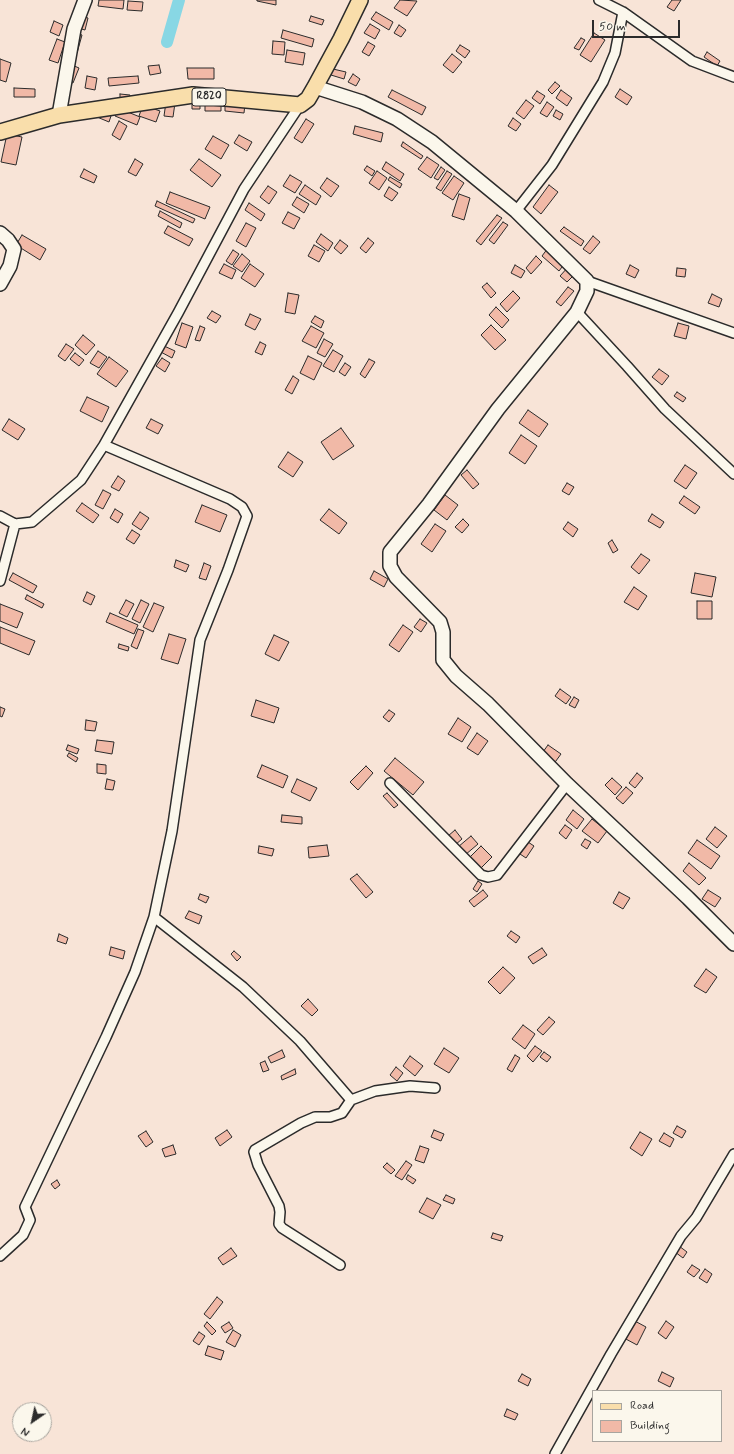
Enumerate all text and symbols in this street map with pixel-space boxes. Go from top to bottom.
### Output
scale bar [594,12,682,38]
text: 50 m [599,19,626,35]
road number: R820 [192,88,226,106]
legend [592,1390,722,1442]
text: Road [630,1398,654,1414]
north arrow [12,1402,52,1442]
text: Building [630,1418,670,1434]
text: N [19,1423,33,1439]

